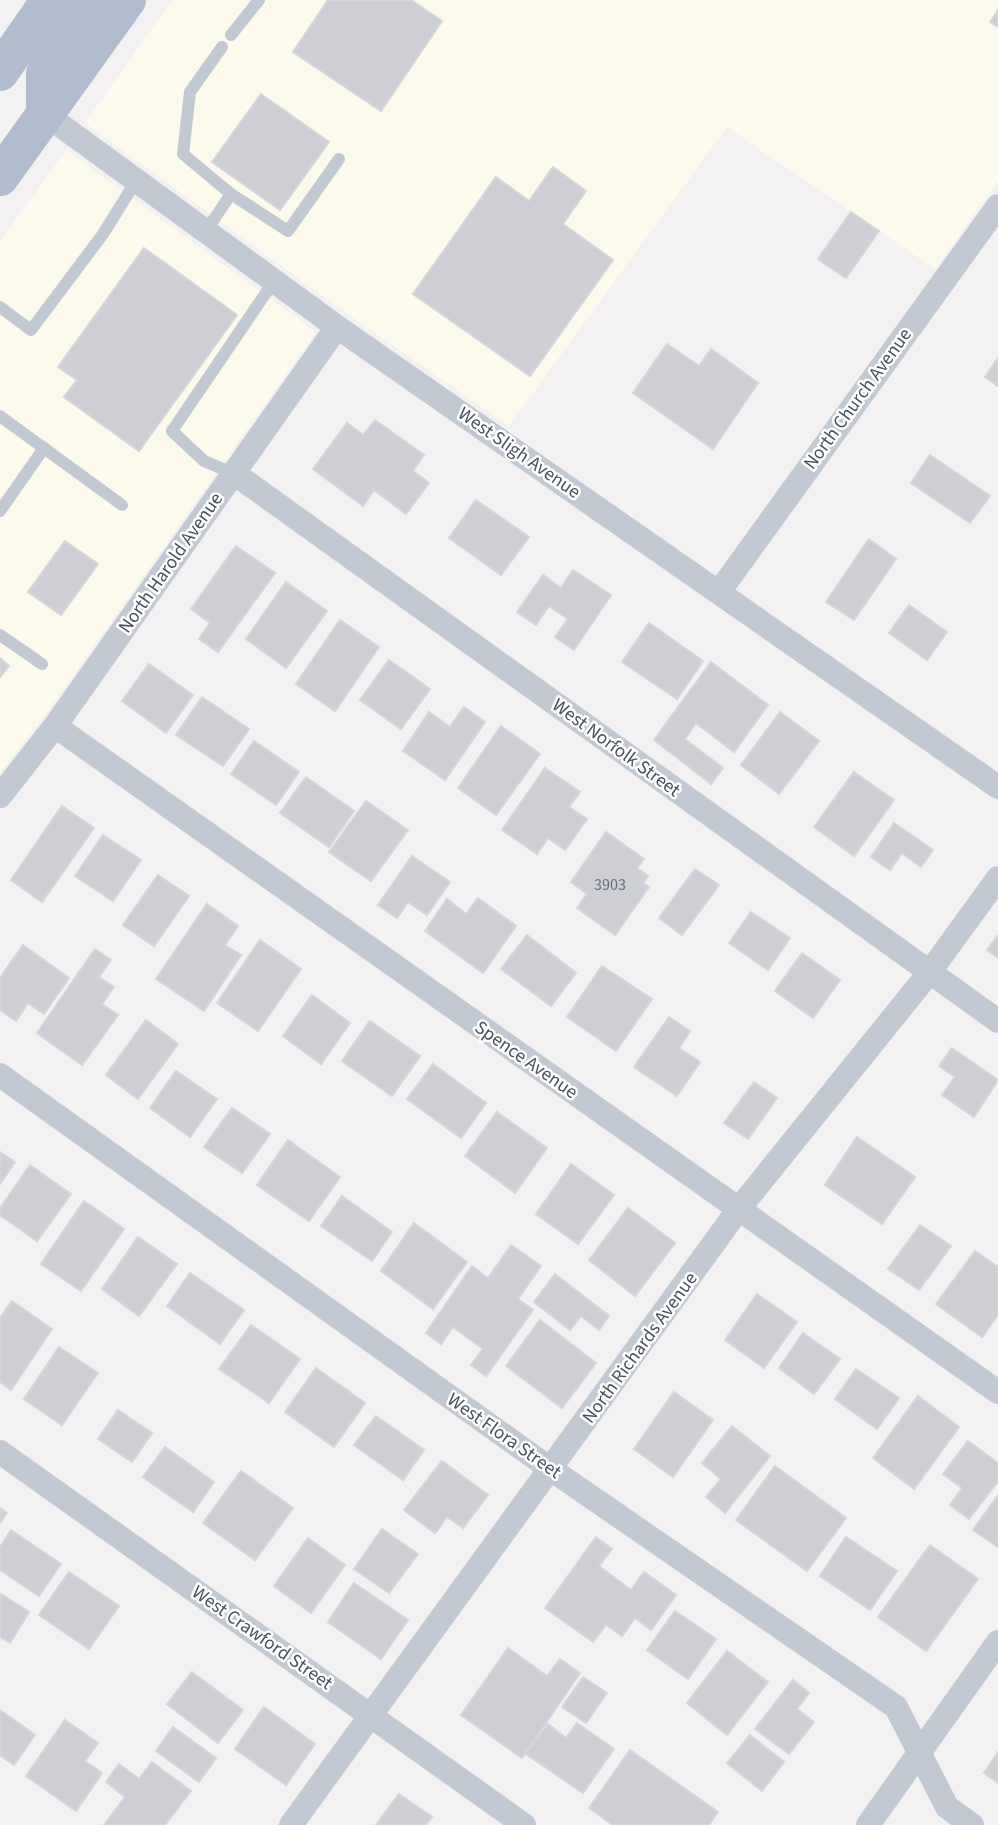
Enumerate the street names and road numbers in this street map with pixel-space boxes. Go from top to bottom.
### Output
street label: North Church Avenue [797,323,919,475]
street label: West Sligh Avenue [452,401,586,505]
street label: North Harold Avenue [112,487,230,639]
street label: West Norfolk Street [546,692,686,804]
street label: Spence Avenue [469,1014,583,1106]
street label: North Richards Avenue [576,1267,704,1429]
street label: West Flora Street [441,1387,567,1486]
street label: West Crawford Street [186,1579,338,1697]

